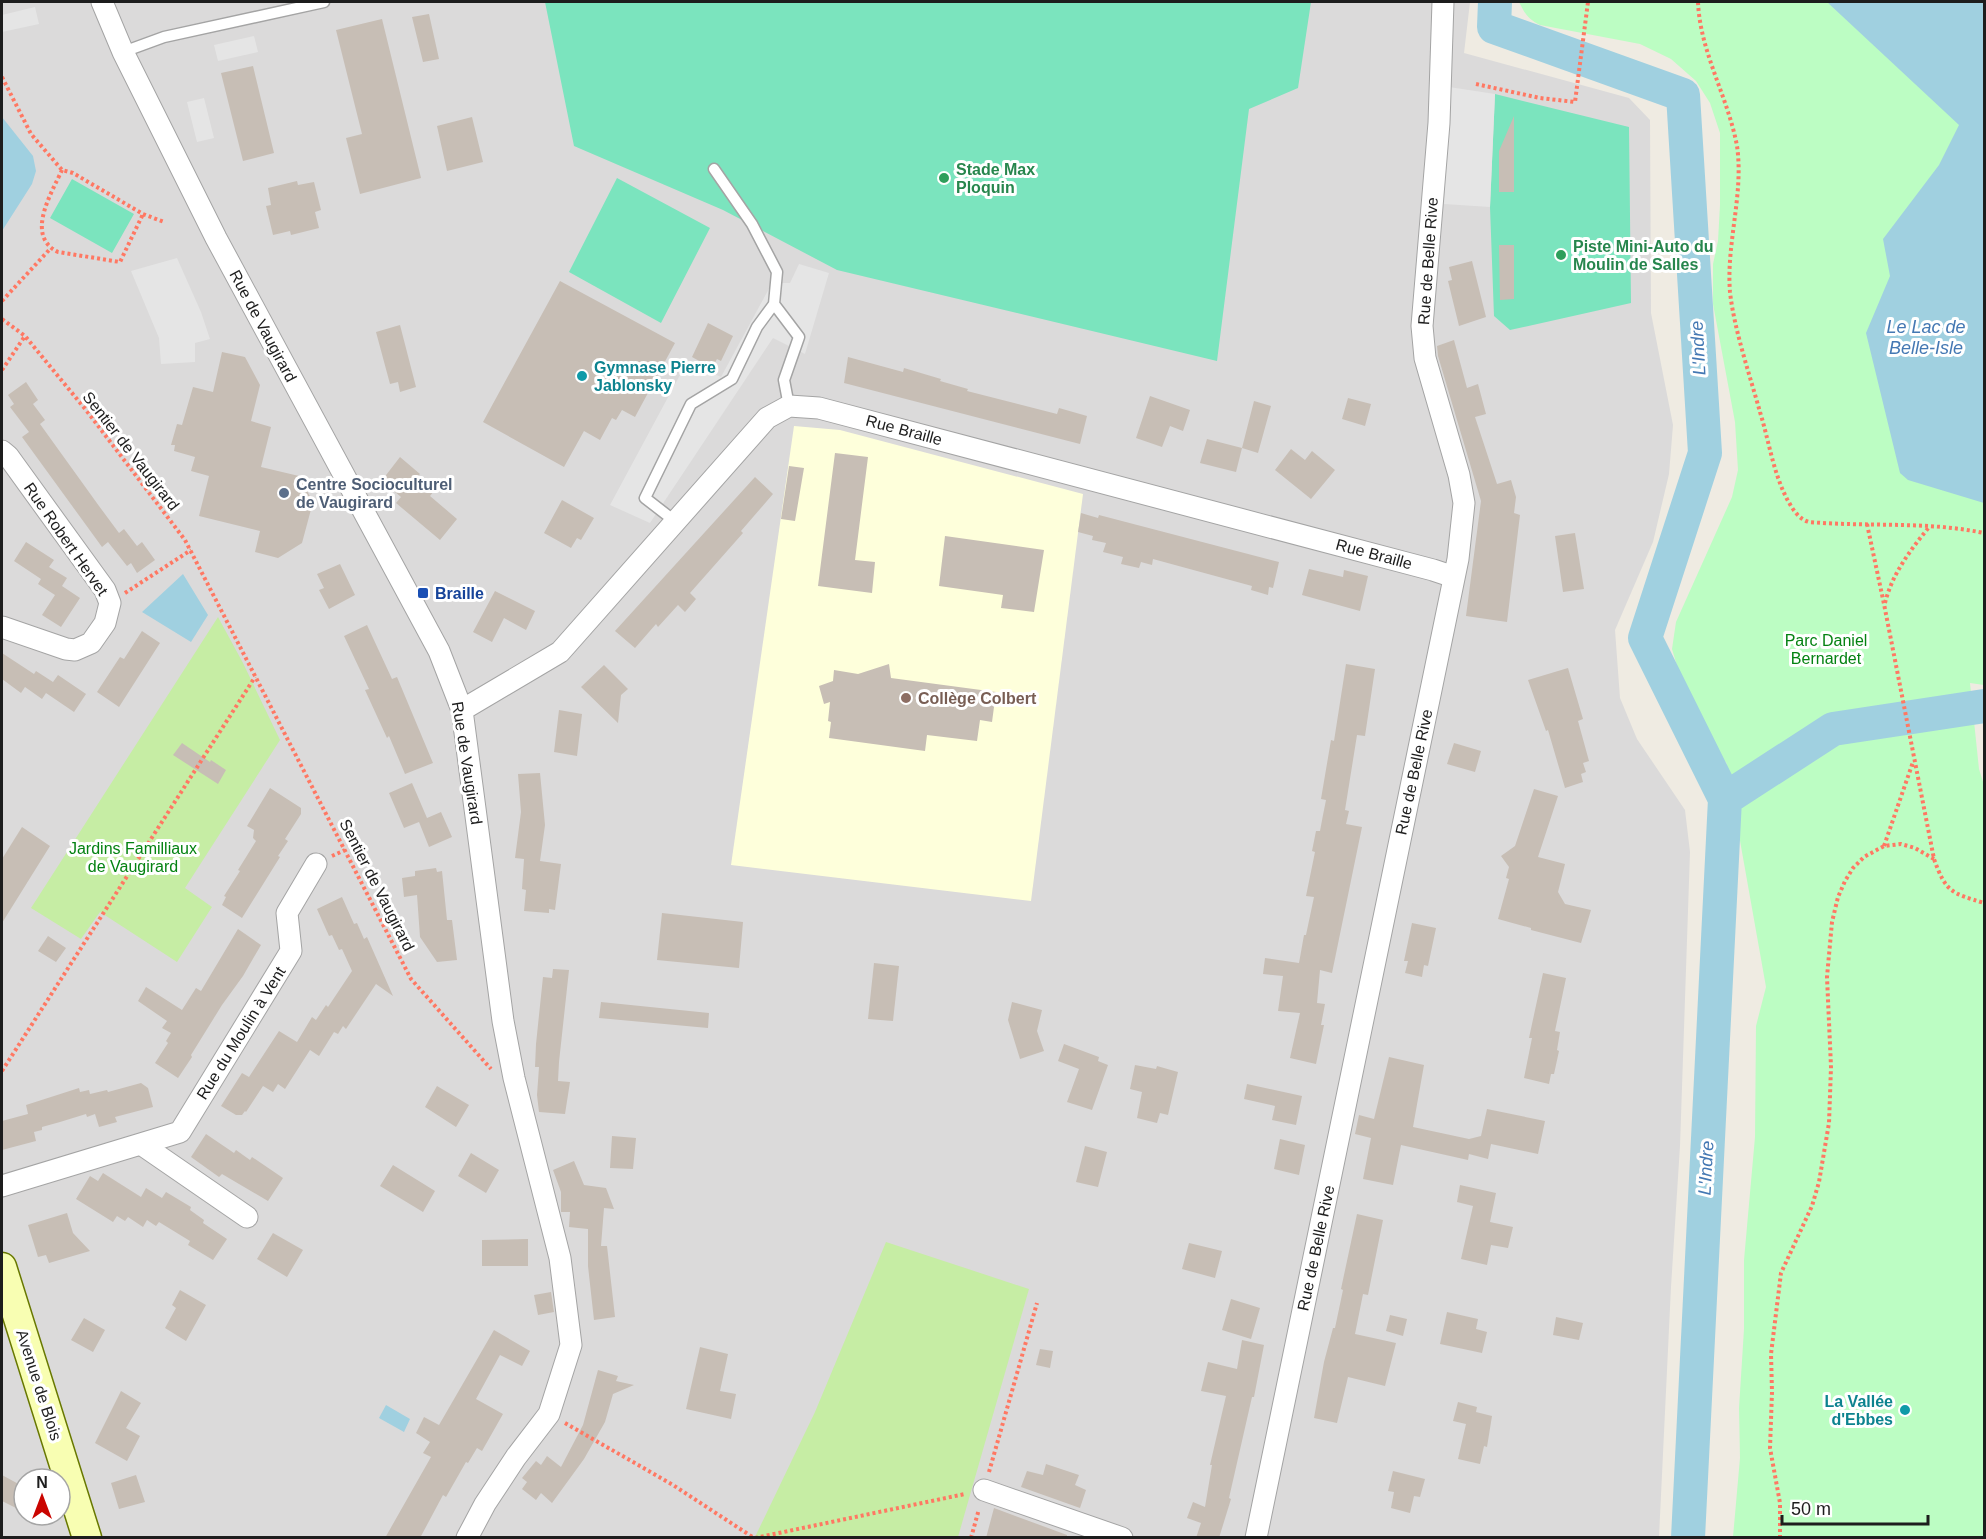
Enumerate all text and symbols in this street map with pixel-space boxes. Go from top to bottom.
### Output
place label: Stade Max Ploquin [956,161,1035,196]
marker: Stade Max Ploquin [937,171,951,185]
street label: Rue de Belle Rive [1415,196,1441,325]
place label: Piste Mini-Auto du Moulin de Salles [1573,238,1713,273]
marker: Piste Mini-Auto du Moulin de Salles [1554,248,1568,262]
street label: Rue de Vaugirard [226,267,300,385]
water label: Le Lac de Belle-Isle [1886,317,1966,358]
water label: L'Indre [1687,320,1709,376]
place label: Gymnase Pierre Jablonsky [594,359,716,394]
marker: Gymnase Pierre Jablonsky [575,369,589,383]
street label: Sentier de Vaugirard [79,388,183,514]
street label: Rue Braille [864,412,944,448]
place label: Centre Socioculturel de Vaugirard [296,476,452,511]
street label: Rue Robert Hervet [21,479,112,599]
marker: Centre Socioculturel de Vaugirard [277,486,291,500]
street label: Rue Braille [1334,536,1414,572]
place label: Braille [435,585,484,602]
marker: Braille [416,586,430,600]
park label: Parc Daniel Bernardet [1785,632,1867,667]
place label: Collège Colbert [918,690,1037,707]
marker: Collège Colbert [899,691,913,705]
street label: Rue de Vaugirard [449,700,485,826]
street label: Rue de Belle Rive [1392,708,1436,836]
street label: Sentier de Vaugirard [336,816,418,954]
park label: Jardins Familliaux de Vaugirard [69,840,197,875]
street label: Rue du Moulin à Vent [193,963,289,1102]
water label: L'Indre [1695,1140,1717,1196]
street label: Rue de Belle Rive [1294,1184,1338,1312]
street label: Avenue de Blois [13,1328,65,1442]
place label: La Vallée d'Ebbes [1825,1393,1893,1428]
marker: La Vallée d'Ebbes [1898,1403,1912,1417]
north arrow [12,1467,72,1527]
text: N [36,1474,48,1491]
scale bar [1782,1488,1928,1526]
text: 50 m [1791,1499,1831,1519]

